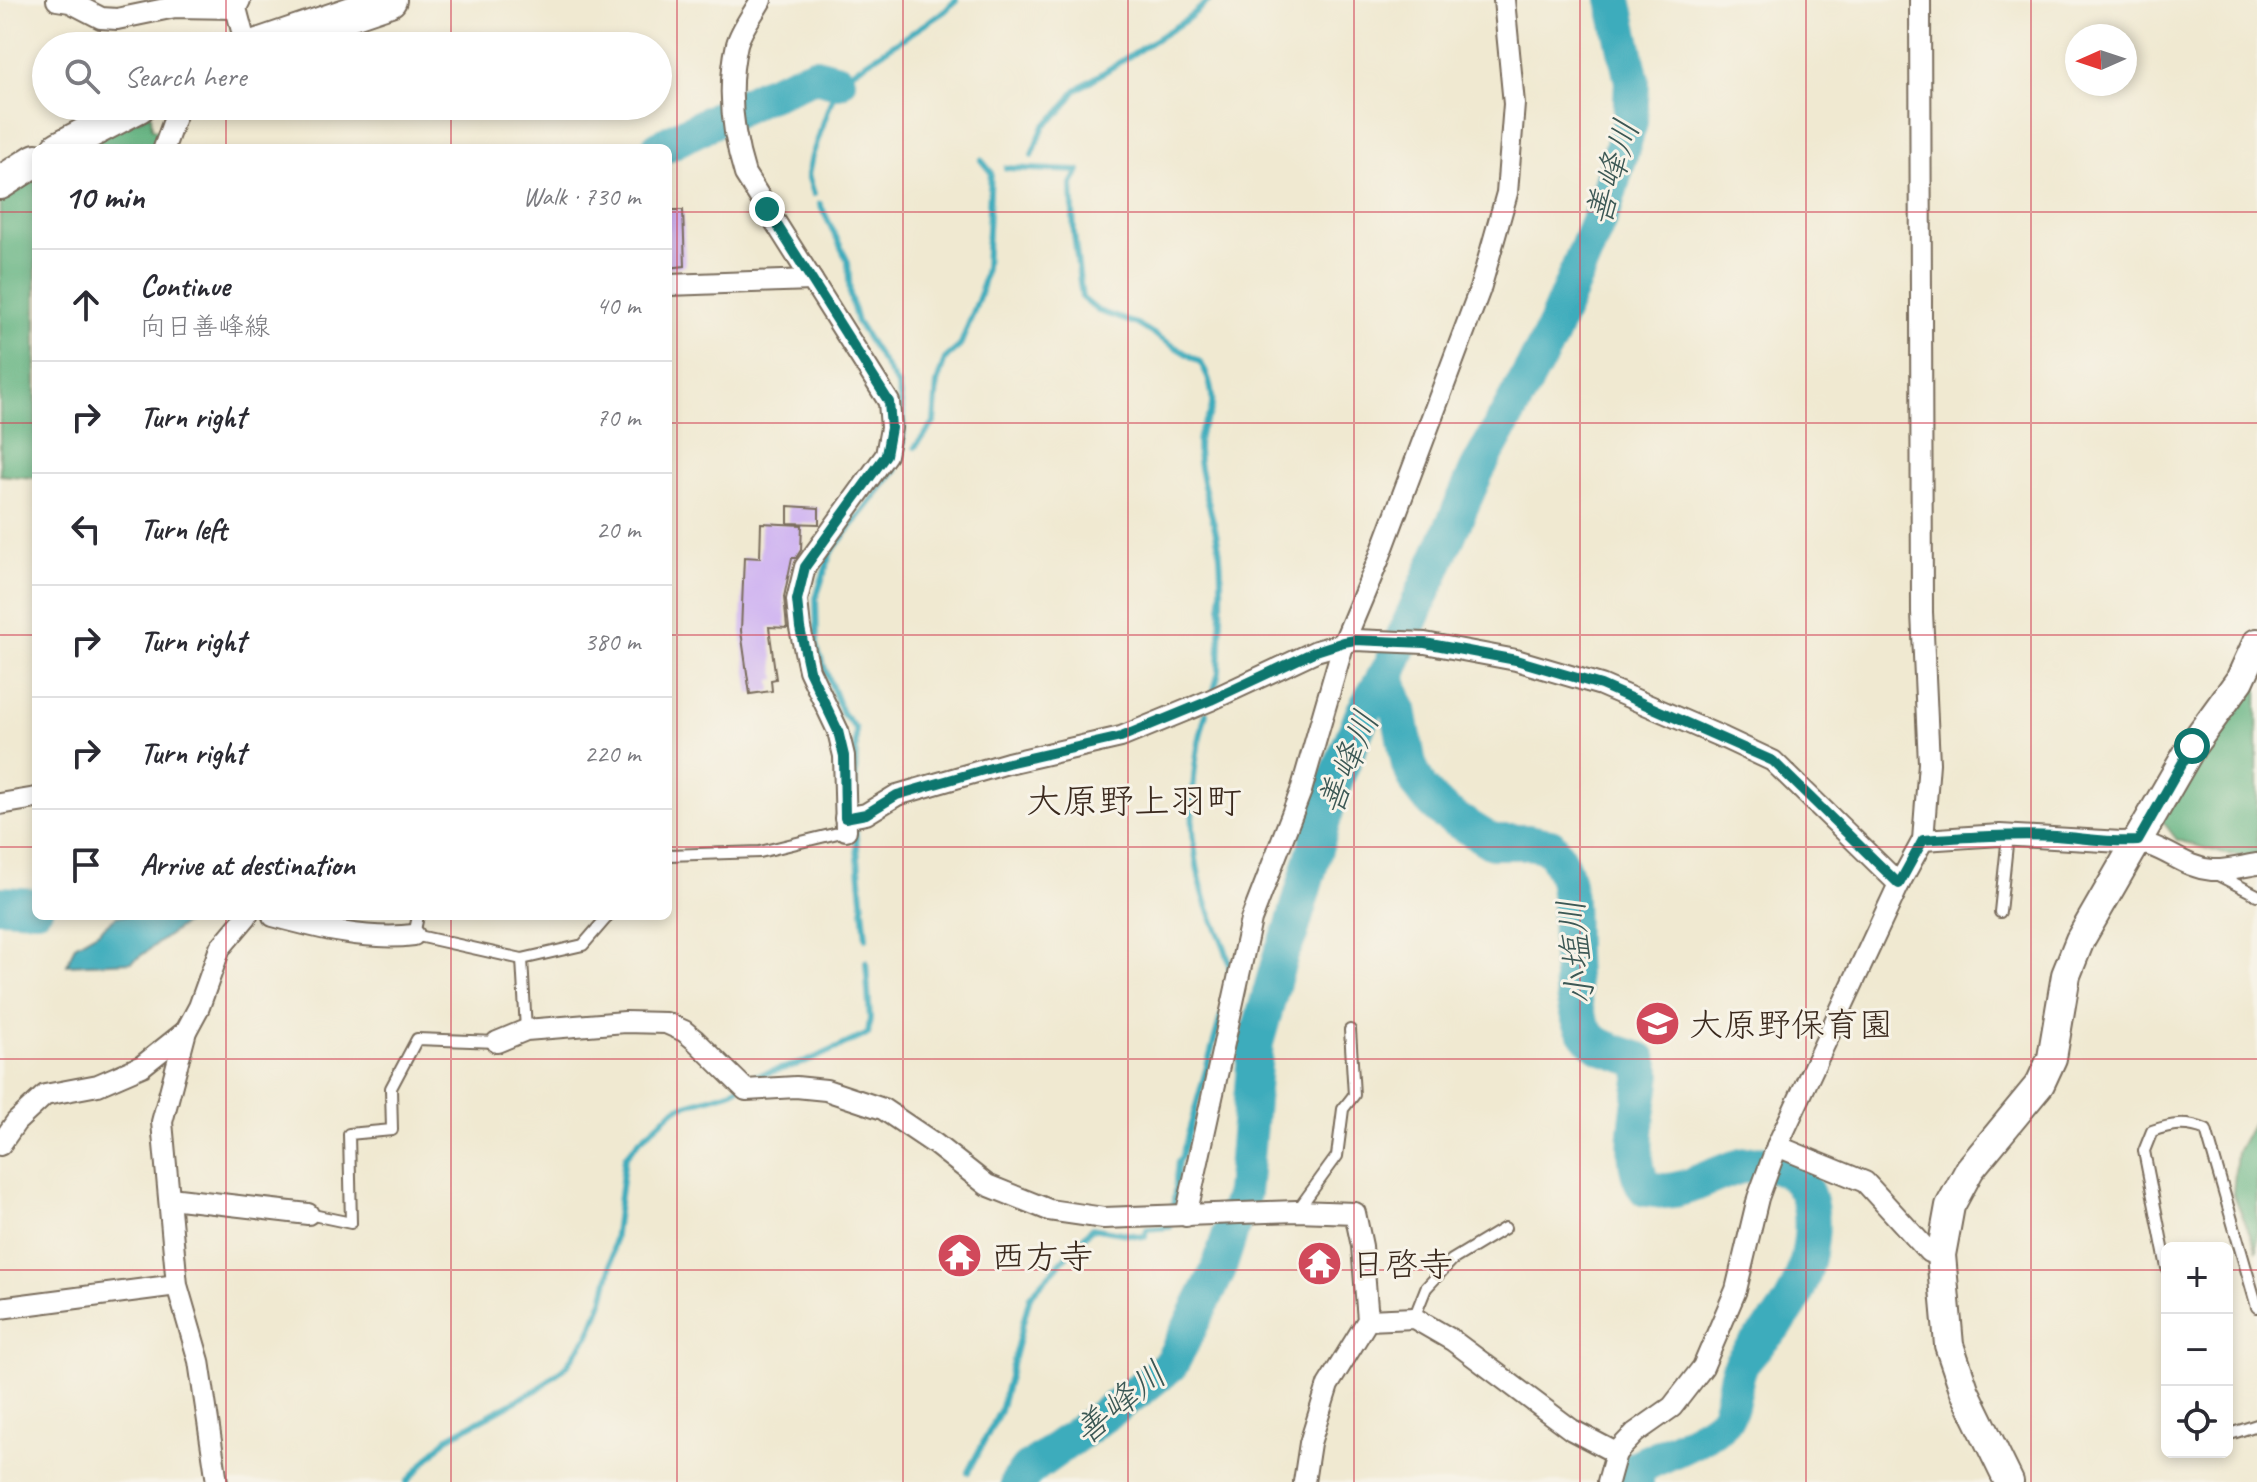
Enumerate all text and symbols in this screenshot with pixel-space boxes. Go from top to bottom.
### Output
north arrow [2065,24,2137,96]
search box [32,32,672,120]
icon: search [60,54,104,98]
text: Search here [124,57,246,95]
water label: 善峰川 [1574,114,1650,231]
text: 10 min [64,175,144,218]
text: Walk · 730 m [523,180,640,213]
route end [749,191,785,227]
text: Continue [140,267,230,305]
icon: ahead [64,283,108,327]
text: 40 m [596,289,640,322]
text: 向日善峰線 [140,310,270,343]
icon: right [64,395,108,439]
text: Turn right [140,398,245,436]
text: 70 m [596,401,640,434]
icon: left [64,507,108,551]
text: Turn left [140,510,227,548]
text: 20 m [596,513,640,546]
icon: right [64,619,108,663]
text: Turn right [140,622,245,660]
text: 380 m [584,625,640,658]
water label: 善峰川 [1306,704,1389,821]
route start [2174,728,2210,764]
icon: right [64,731,108,775]
text: Turn right [140,734,245,772]
text: 220 m [584,737,640,770]
district label: 大原野上羽町 [1026,778,1242,824]
icon: arrive [64,843,108,887]
text: Arrive at destination [140,846,355,884]
water label: 小塩川 [1547,897,1605,1009]
school or university icon: 大原野保育園 [1634,1000,1682,1048]
place label: 大原野保育園 [1689,1003,1893,1046]
temple icon: 西方寺 [936,1232,984,1280]
place label: 西方寺 [991,1235,1093,1278]
temple icon: 日啓寺 [1296,1240,1344,1288]
map controls [2161,1242,2233,1458]
button: + [2161,1242,2233,1314]
place label: 日啓寺 [1351,1243,1453,1286]
button: − [2161,1314,2233,1386]
water label: 善峰川 [1063,1351,1176,1455]
button: locate [2161,1386,2233,1458]

